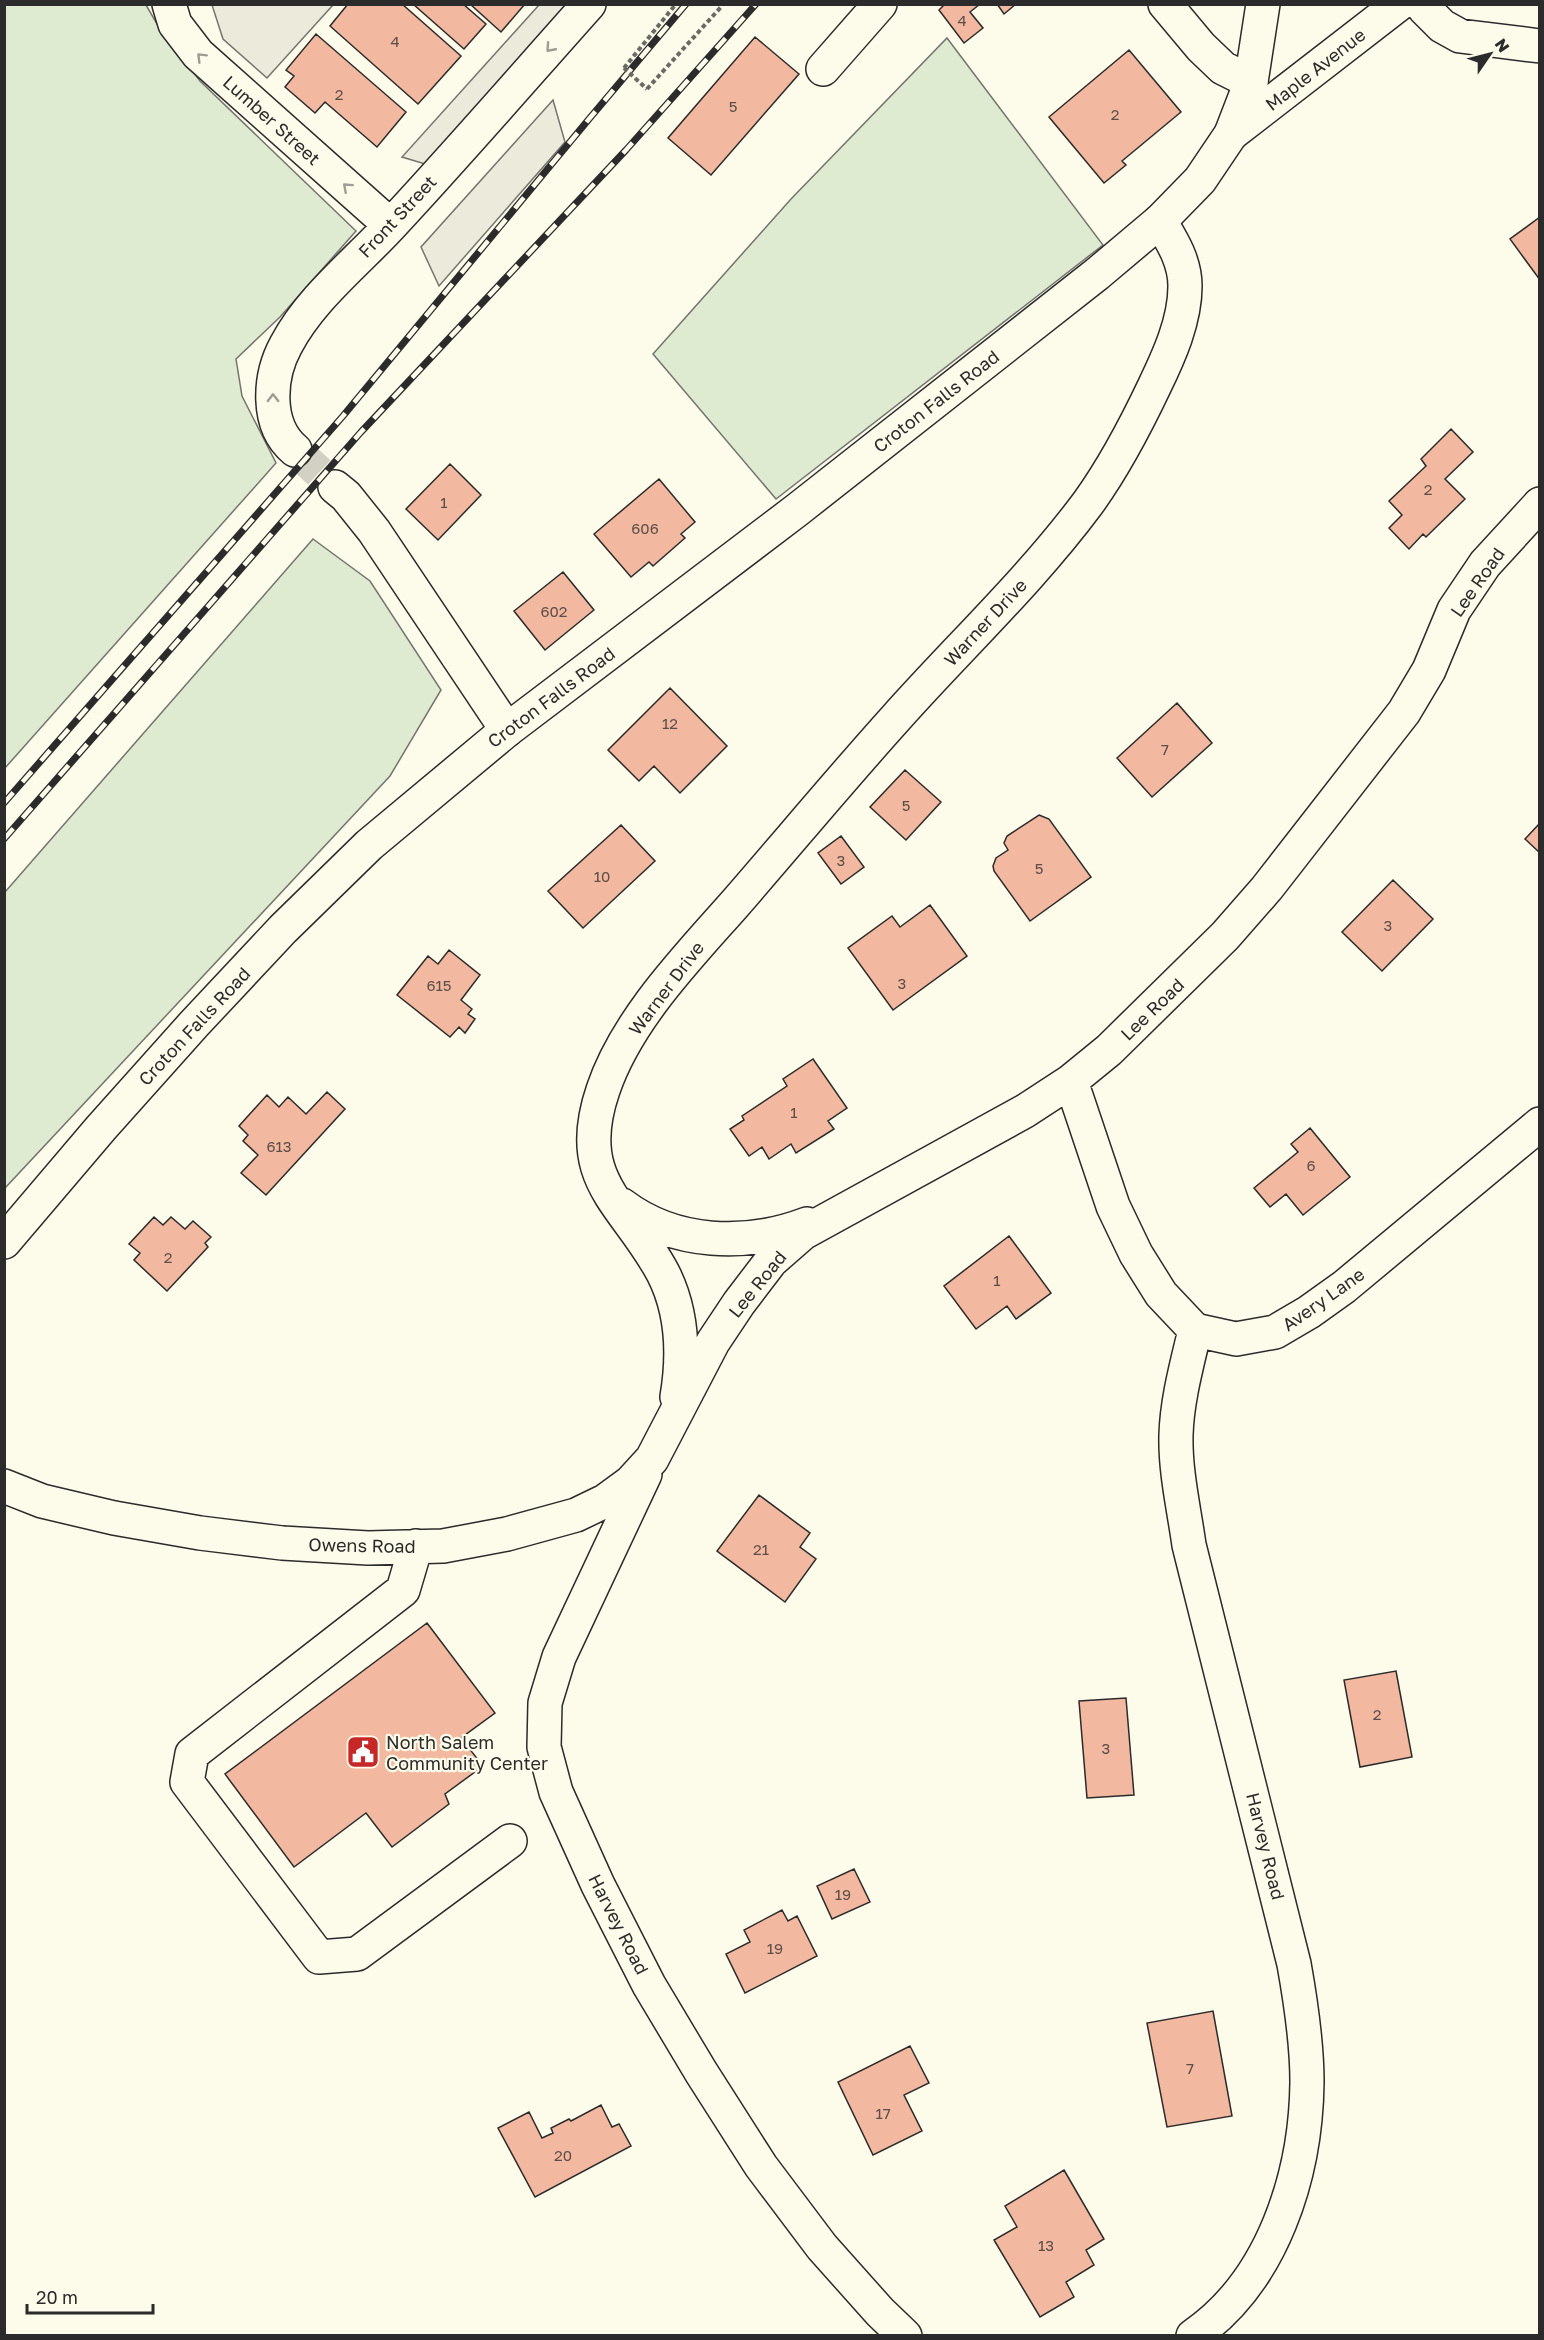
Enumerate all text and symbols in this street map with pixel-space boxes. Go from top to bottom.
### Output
house number: 4 [957,11,967,29]
street label: Maple Avenue [1261,23,1369,115]
north arrow [1460,24,1520,84]
house number: 4 [390,32,400,50]
text: N [1491,35,1514,56]
one-way arrow [546,41,557,52]
one-way arrow [198,53,209,64]
street label: Lumber Street [219,71,325,169]
house number: 2 [335,85,343,103]
house number: 5 [729,97,737,115]
house number: 2 [1111,105,1119,123]
street label: Front Street [353,170,441,262]
one-way arrow [342,183,353,194]
street label: Croton Falls Road [869,345,1003,457]
one-way arrow [267,394,279,403]
house number: 2 [1424,480,1432,498]
house number: 1 [440,493,448,511]
house number: 606 [631,519,659,537]
street label: Lee Road [1445,543,1509,621]
street label: Warner Drive [939,574,1031,670]
house number: 602 [540,602,568,620]
street label: Croton Falls Road [483,642,619,752]
house number: 12 [662,714,678,732]
house number: 7 [1161,740,1169,758]
house number: 5 [902,796,910,814]
house number: 3 [837,851,845,869]
house number: 5 [1035,859,1043,877]
house number: 10 [594,867,610,885]
house number: 3 [1384,916,1392,934]
street label: Warner Drive [624,937,708,1039]
street label: Croton Falls Road [134,962,254,1090]
street label: Lee Road [1116,973,1188,1045]
house number: 3 [898,974,906,992]
house number: 615 [426,976,452,994]
house number: 1 [790,1103,798,1121]
house number: 613 [266,1137,292,1155]
house number: 6 [1306,1156,1316,1174]
street label: Lee Road [723,1246,791,1322]
house number: 2 [164,1248,172,1266]
street label: Avery Lane [1278,1263,1368,1335]
house number: 1 [993,1271,1001,1289]
street label: Owens Road [308,1533,416,1557]
house number: 21 [753,1540,769,1558]
house number: 2 [1373,1705,1381,1723]
place label: North Salem Community Center [386,1731,548,1774]
public building icon: North Salem Community Center [345,1734,381,1770]
house number: 3 [1102,1739,1110,1757]
street label: Harvey Road [1242,1790,1290,1902]
street label: Harvey Road [584,1870,654,1978]
house number: 19 [835,1885,851,1903]
house number: 19 [767,1939,783,1957]
house number: 7 [1186,2059,1194,2077]
house number: 17 [875,2104,891,2122]
house number: 20 [554,2146,572,2164]
house number: 13 [1038,2236,1054,2254]
scale bar [27,2277,153,2315]
text: 20 m [36,2286,78,2308]

